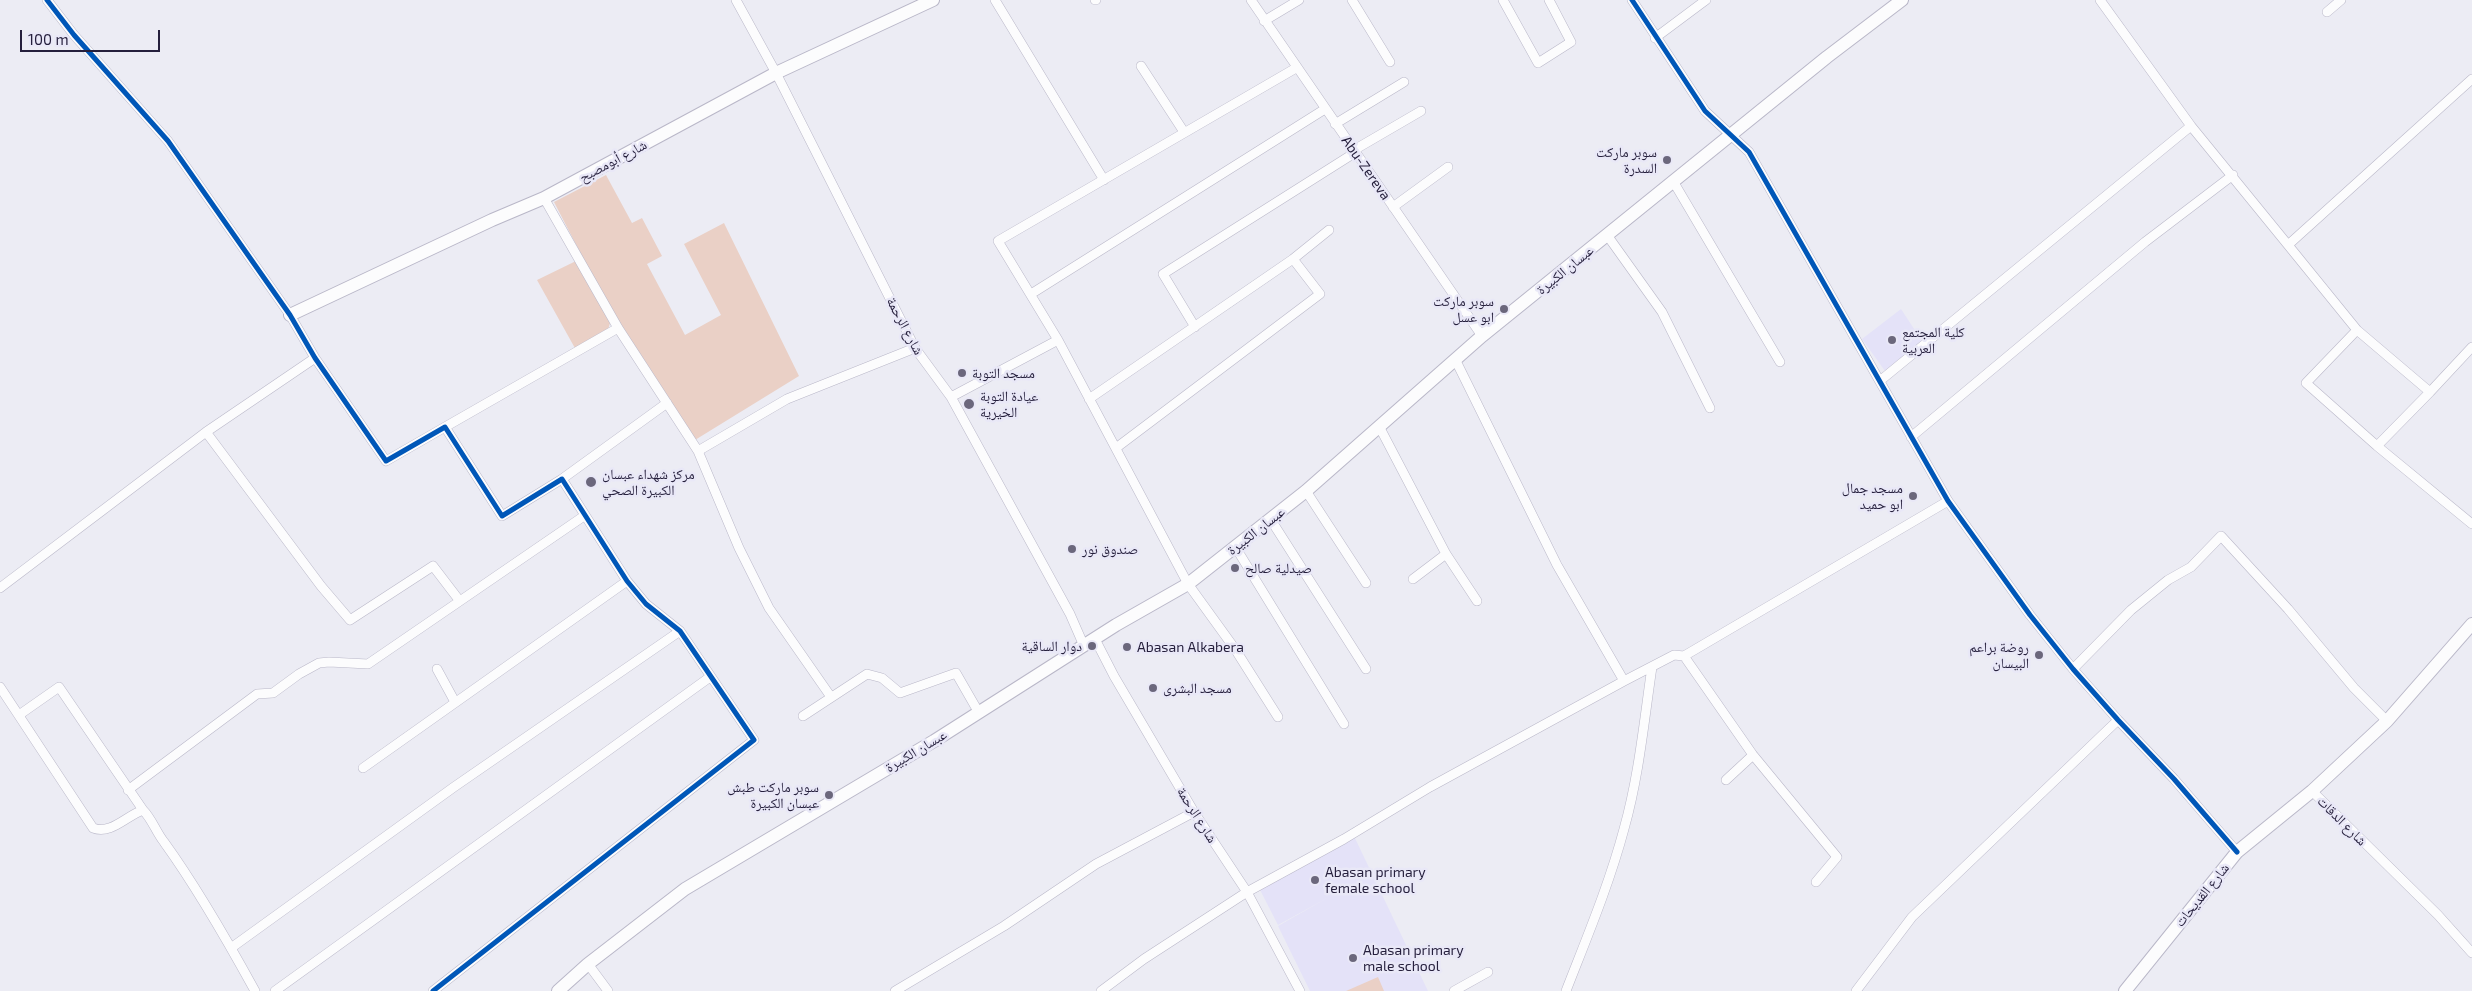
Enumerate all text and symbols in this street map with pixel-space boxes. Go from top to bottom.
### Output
scale bar [22,20,162,52]
text: 100 m [28,30,69,48]
street label: Abu-Zereva [1338,133,1394,203]
street label: شارع أبومصبح [576,136,650,186]
place label: سوبر ماركت السدرة [1596,144,1657,176]
marker: سوبر ماركت السدرة [1661,154,1673,166]
street label: عبسان الكبيرة [1533,242,1597,298]
place label: سوبر ماركت ابو عسل [1433,293,1494,326]
street label: شارع الرحمة [883,294,927,358]
marker: سوبر ماركت ابو عسل [1498,303,1510,315]
place label: كلية المجتمع العربية [1902,324,1965,357]
marker: كلية المجتمع العربية [1886,334,1898,346]
place label: مسجد التوبة [972,365,1035,381]
marker: مسجد التوبة [956,367,968,379]
place label: عيادة التوبة الخيرية [980,388,1038,421]
marker: عيادة التوبة الخيرية [962,397,976,411]
place label: مركز شهداء عبسان الكبيرة الصحي [602,466,695,498]
marker: مركز شهداء عبسان الكبيرة الصحي [584,475,598,489]
place label: مسجد جمال ابو حميد [1842,480,1903,512]
marker: مسجد جمال ابو حميد [1907,490,1919,502]
street label: عبسان الكبيرة [1224,503,1288,559]
place label: صندوق نور [1082,541,1138,557]
marker: صندوق نور [1066,543,1078,555]
place label: صيدلية صالح [1245,560,1312,576]
marker: صيدلية صالح [1229,562,1241,574]
place label: دوار الساقية [1021,638,1082,654]
place label: Abasan Alkabera [1137,639,1244,655]
place label: روضة براعم البيسان [1969,639,2029,672]
marker: دوار الساقية [1086,640,1098,652]
marker: Abasan Alkabera [1121,641,1133,653]
marker: روضة براعم البيسان [2033,649,2045,661]
place label: مسجد البشرى [1163,680,1232,696]
marker: مسجد البشرى [1147,682,1159,694]
street label: عبسان الكبيرة [882,726,950,776]
place label: سوبر ماركت طبش عبسان الكبيرة [727,779,819,812]
street label: شارع الرحمة [1173,784,1221,846]
marker: سوبر ماركت طبش عبسان الكبيرة [823,789,835,801]
street label: شارع الدقات [2314,793,2370,849]
street label: شارع القديحات [2171,860,2233,930]
place label: Abasan primary female school [1325,864,1426,896]
marker: Abasan primary female school [1309,874,1321,886]
place label: Abasan primary male school [1363,942,1464,974]
marker: Abasan primary male school [1347,952,1359,964]

